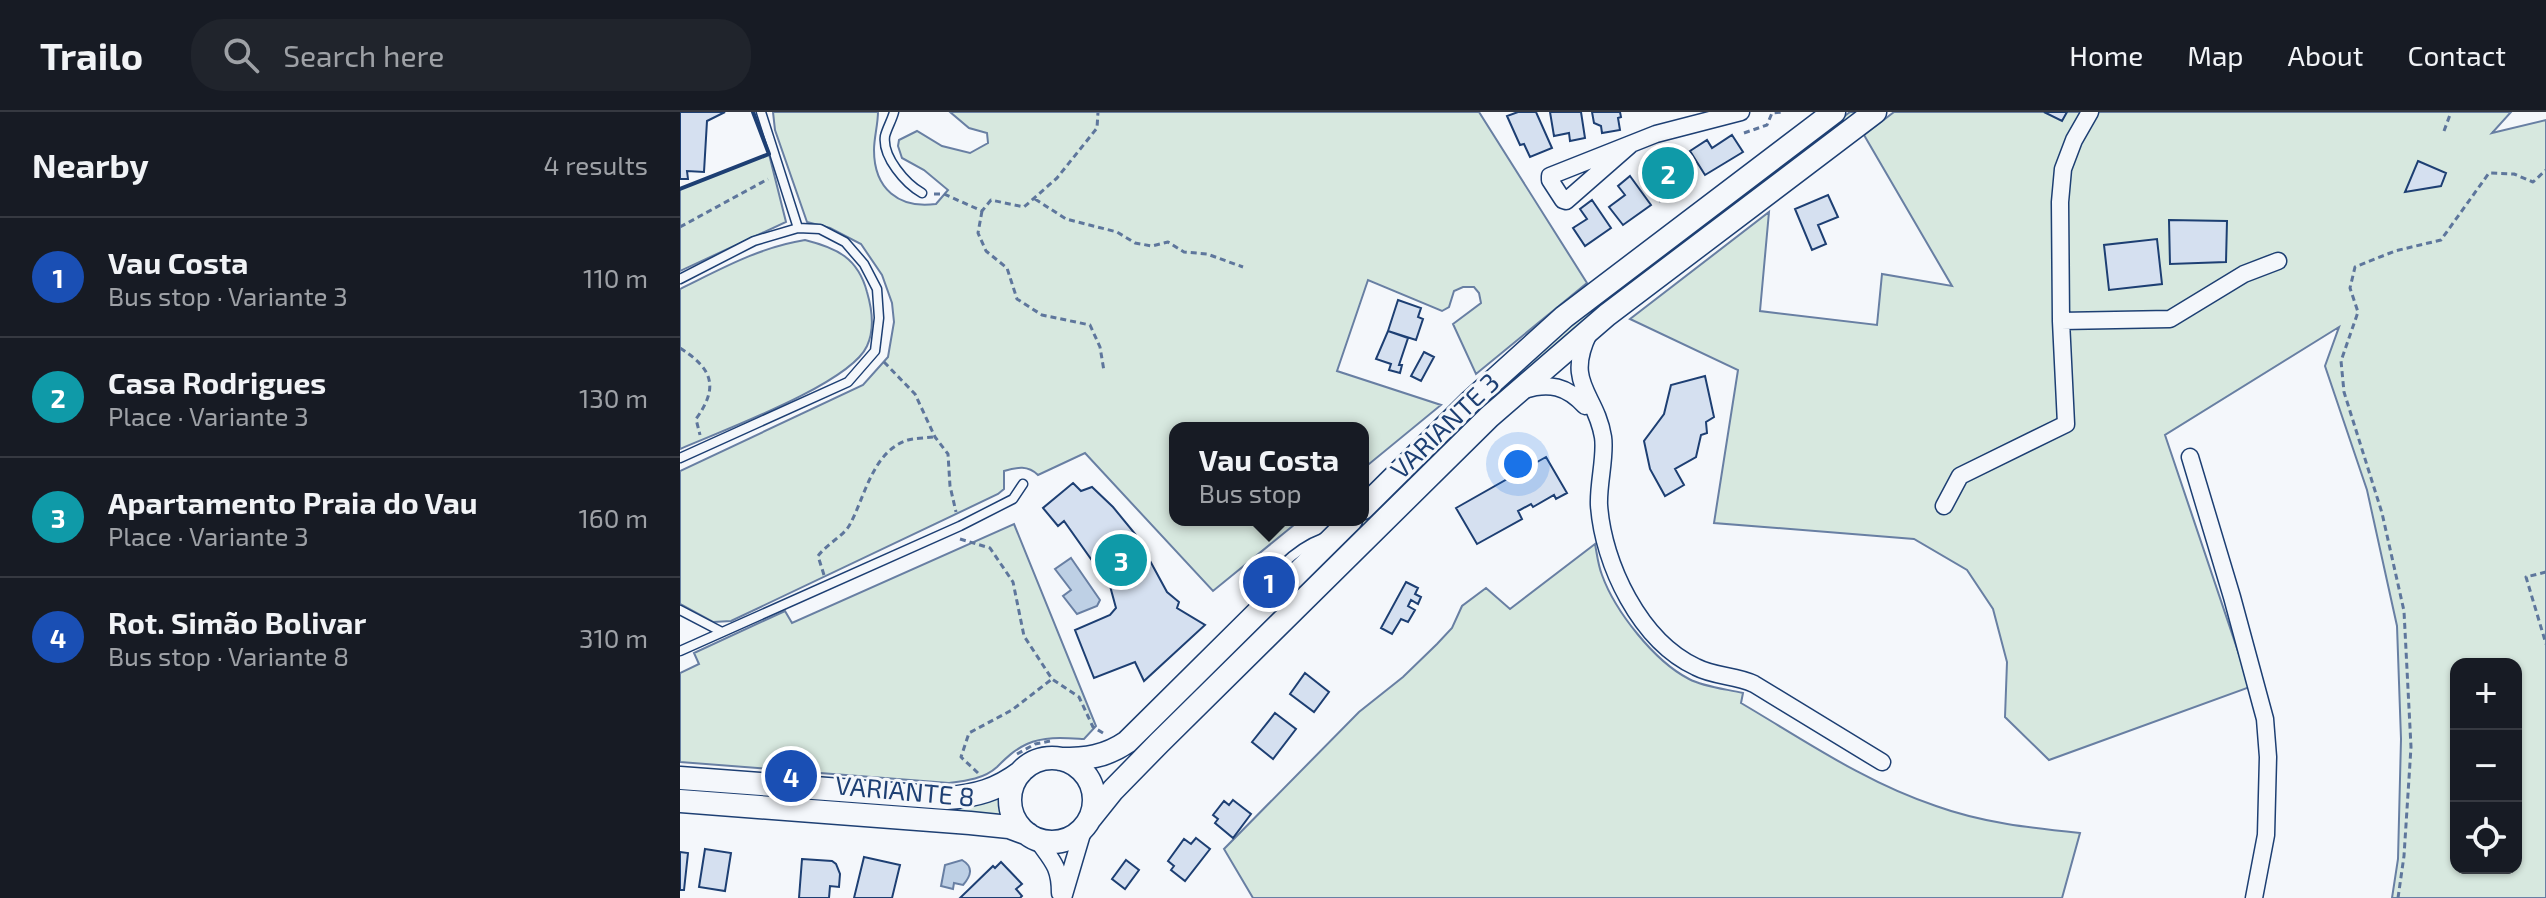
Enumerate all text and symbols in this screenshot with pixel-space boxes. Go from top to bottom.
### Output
search box [191,19,751,91]
text: Trailo [40,32,143,78]
icon: search [219,33,263,77]
text: Search here [283,37,444,73]
text: Home [2069,38,2143,72]
text: Map [2187,38,2244,72]
text: About [2288,38,2363,72]
text: Contact [2407,38,2506,72]
pin: 2 [1642,143,1694,203]
text: Nearby [32,144,149,185]
text: 4 results [543,149,648,180]
text: Vau Costa [108,244,248,280]
text: 1 [52,262,64,293]
text: 110 m [583,262,648,293]
text: Bus stop · Variante 3 [108,280,348,311]
text: Casa Rodrigues [108,364,326,400]
street label: VARIANTE 3 [1383,366,1505,484]
text: 2 [50,382,66,413]
text: 130 m [579,382,648,413]
text: Place · Variante 3 [108,400,309,431]
popup [1169,422,1369,526]
text: Vau Costa [1199,441,1339,477]
your location [1498,444,1538,484]
text: Bus stop [1199,477,1302,508]
text: Apartamento Praia do Vau [108,484,478,520]
text: 3 [51,502,65,533]
text: 160 m [579,502,648,533]
text: Place · Variante 3 [108,520,309,551]
pin: 3 [1095,530,1147,590]
pin: 1 [1243,552,1295,612]
text: Rot. Simão Bolivar [108,604,366,640]
text: 4 [50,622,66,653]
text: 310 m [579,622,648,653]
text: Bus stop · Variante 8 [108,640,349,671]
map controls [2450,658,2522,874]
button: + [2450,658,2522,730]
button: − [2450,730,2522,802]
pin: 4 [765,746,817,806]
street label: VARIANTE 8 [834,768,976,812]
button: locate [2450,802,2522,874]

